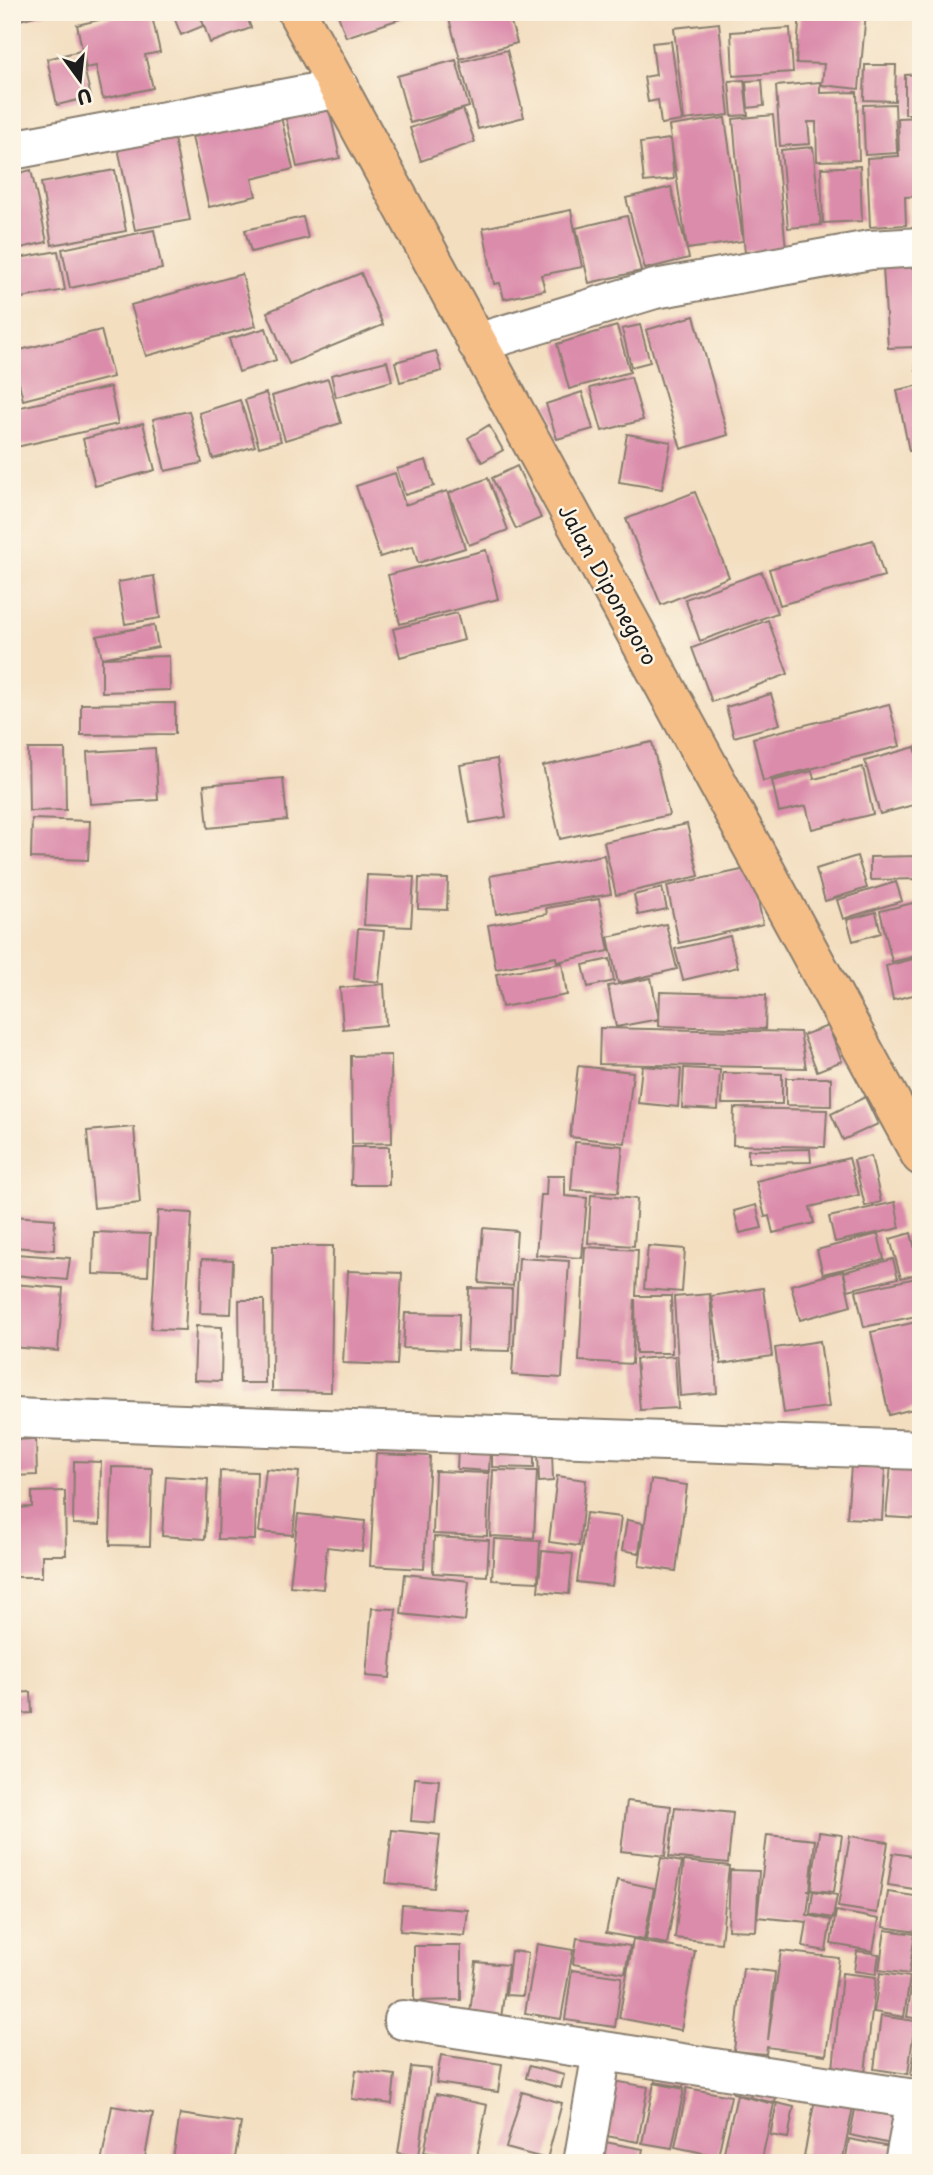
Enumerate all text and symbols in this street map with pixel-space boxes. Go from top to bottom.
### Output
north arrow [46,46,116,116]
text: U [74,82,95,113]
street label: Jalan Diponegoro [551,498,667,670]

